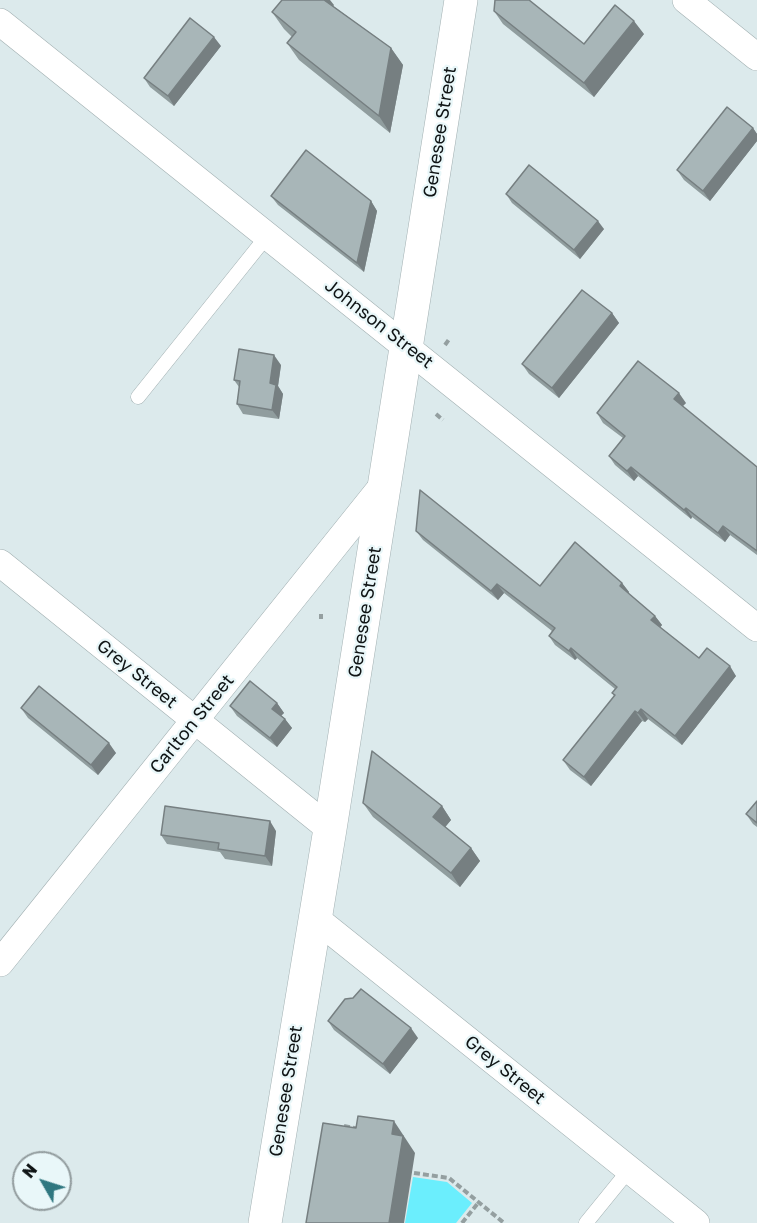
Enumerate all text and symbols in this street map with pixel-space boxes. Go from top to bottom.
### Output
street label: Genesee Street [419,65,461,199]
street label: Johnson Street [320,275,438,373]
street label: Genesee Street [344,545,386,679]
street label: Grey Street [92,635,182,713]
street label: Carlton Street [145,670,239,778]
street label: Genesee Street [265,1024,307,1158]
street label: Grey Street [460,1031,550,1109]
north arrow [12,1151,72,1211]
text: N [18,1160,41,1182]

